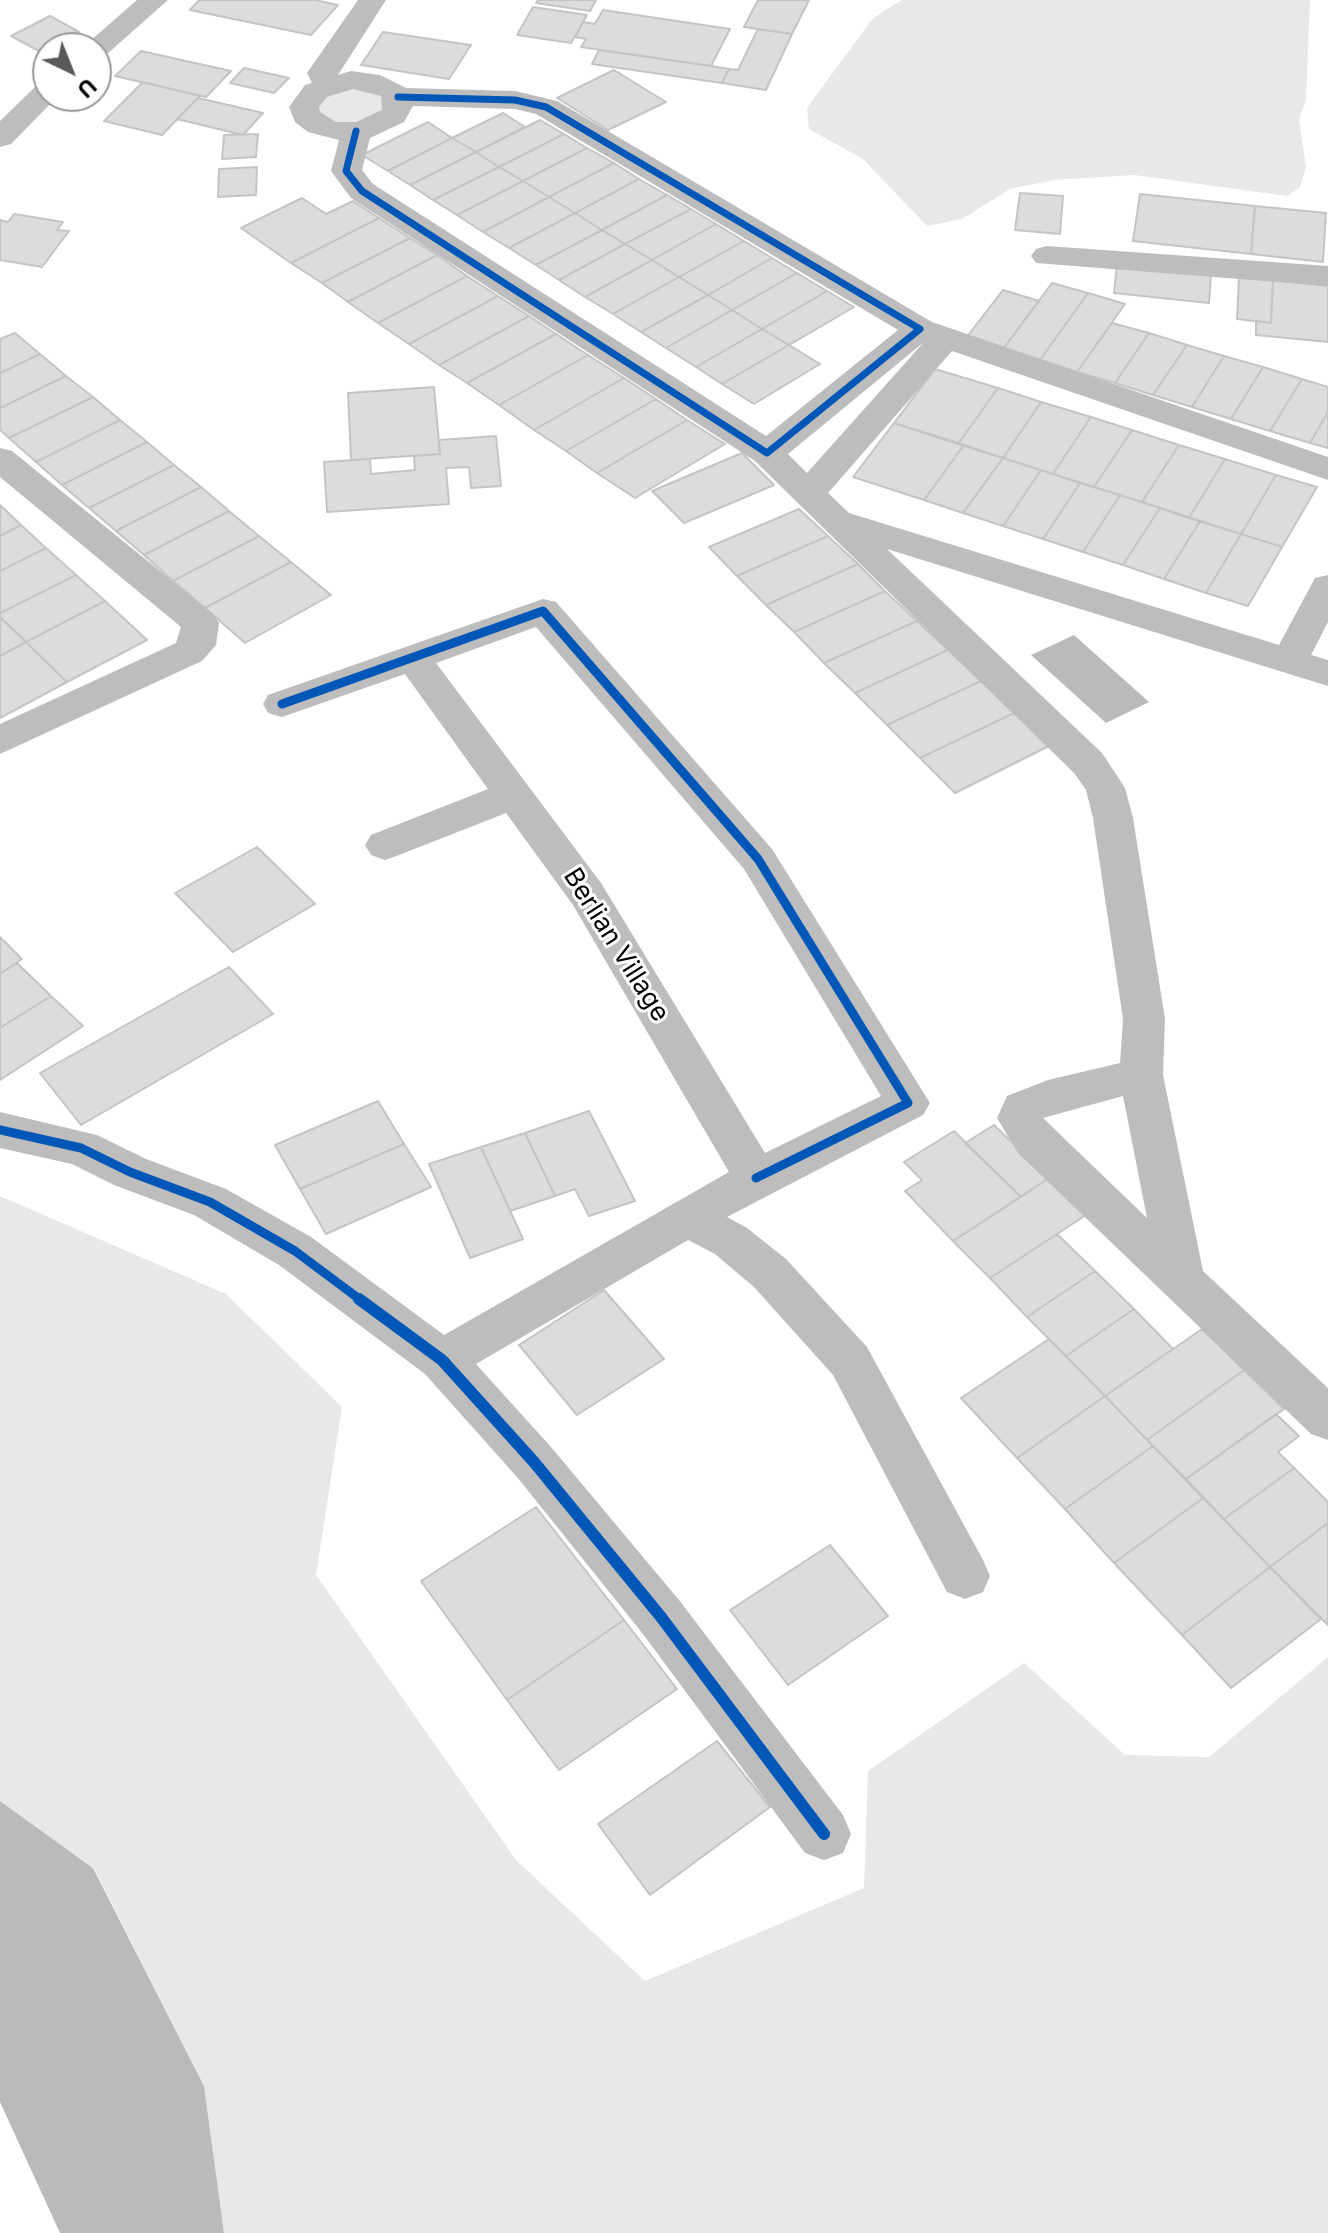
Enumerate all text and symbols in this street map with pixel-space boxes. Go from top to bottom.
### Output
north arrow [32,32,112,112]
text: U [72,73,102,103]
street label: Berlian Village [556,863,676,1027]

